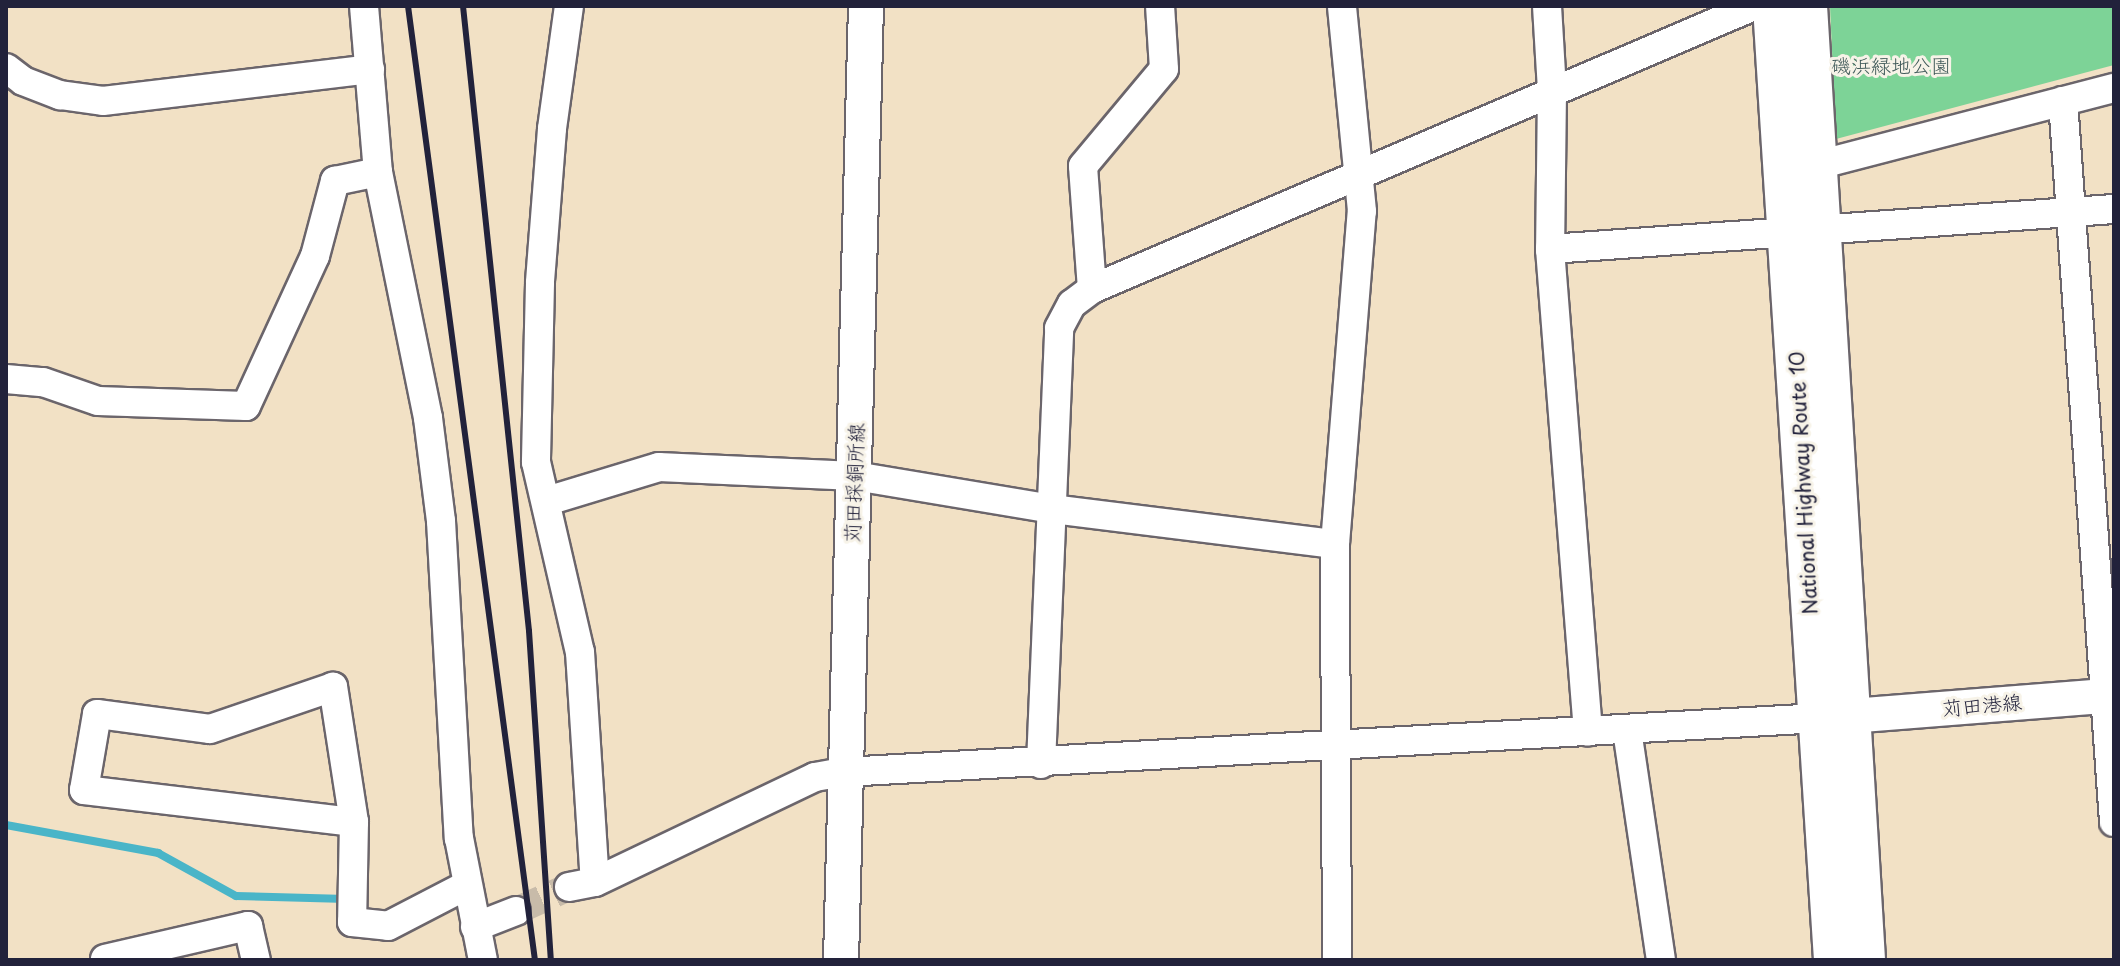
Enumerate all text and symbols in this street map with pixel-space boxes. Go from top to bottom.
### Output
park label: 磯浜緑地公園 [1831,53,1951,77]
street label: National Highway Route 10 [1784,351,1822,615]
street label: 苅田採銅所線 [840,423,868,543]
street label: 苅田港線 [1941,690,2023,720]

